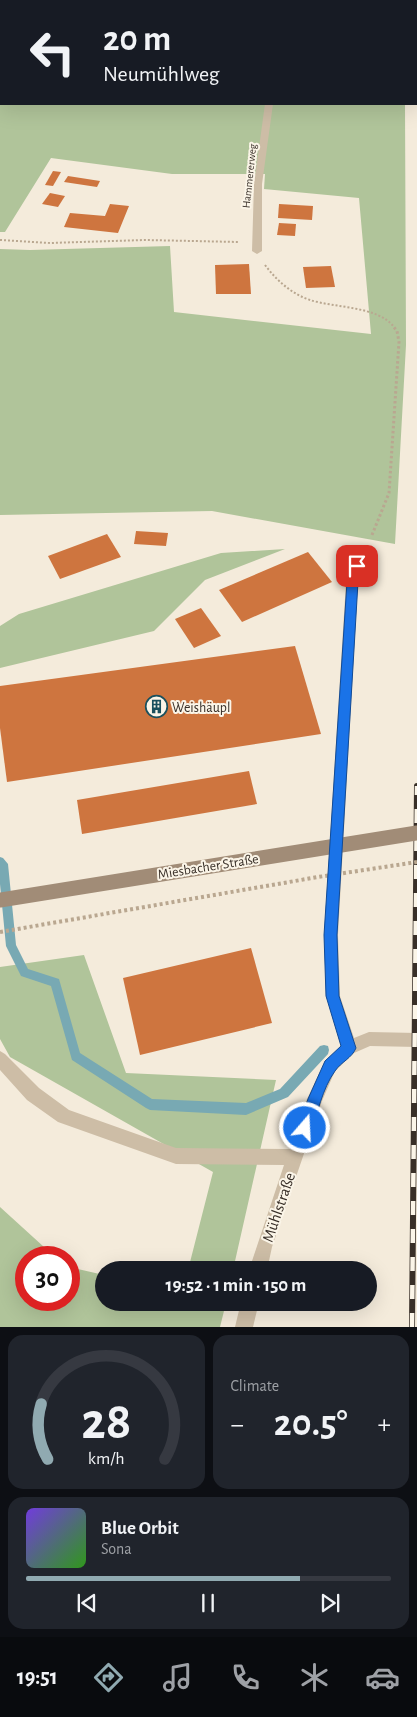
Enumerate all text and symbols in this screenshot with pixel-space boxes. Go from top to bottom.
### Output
icon: left [20,20,85,85]
text: 20 m [103,22,171,57]
text: Neumühlweg [103,63,220,85]
street label: Hammererweg [241,143,258,209]
pin [336,545,378,587]
icon: arrive [343,552,371,580]
building icon: Weishäupl [144,695,168,719]
place label: Weishäupl [172,701,230,715]
street label: Miesbacher Straße [157,852,260,882]
position arrow [278,1101,330,1153]
street label: Mühlstraße [260,1170,298,1244]
speed limit sign: 30 [15,1246,80,1311]
text: 19:52 · 1 min · 150 m [166,1276,306,1295]
text: Climate [231,1378,279,1394]
text: 28 [81,1396,131,1448]
text: 20.5° [274,1405,348,1443]
text: − [231,1411,244,1439]
text: + [378,1411,391,1439]
text: km/h [88,1450,125,1468]
text: Blue Orbit [101,1519,179,1538]
text: Sona [101,1541,132,1557]
icon: previous [73,1589,101,1617]
icon: pause [194,1589,222,1617]
icon: next [316,1589,344,1617]
icon: directions [91,1660,126,1695]
icon: music [160,1660,195,1695]
icon: phone [228,1660,263,1695]
icon: climate [297,1660,332,1695]
icon: car [365,1660,400,1695]
text: 19:51 [17,1666,58,1688]

